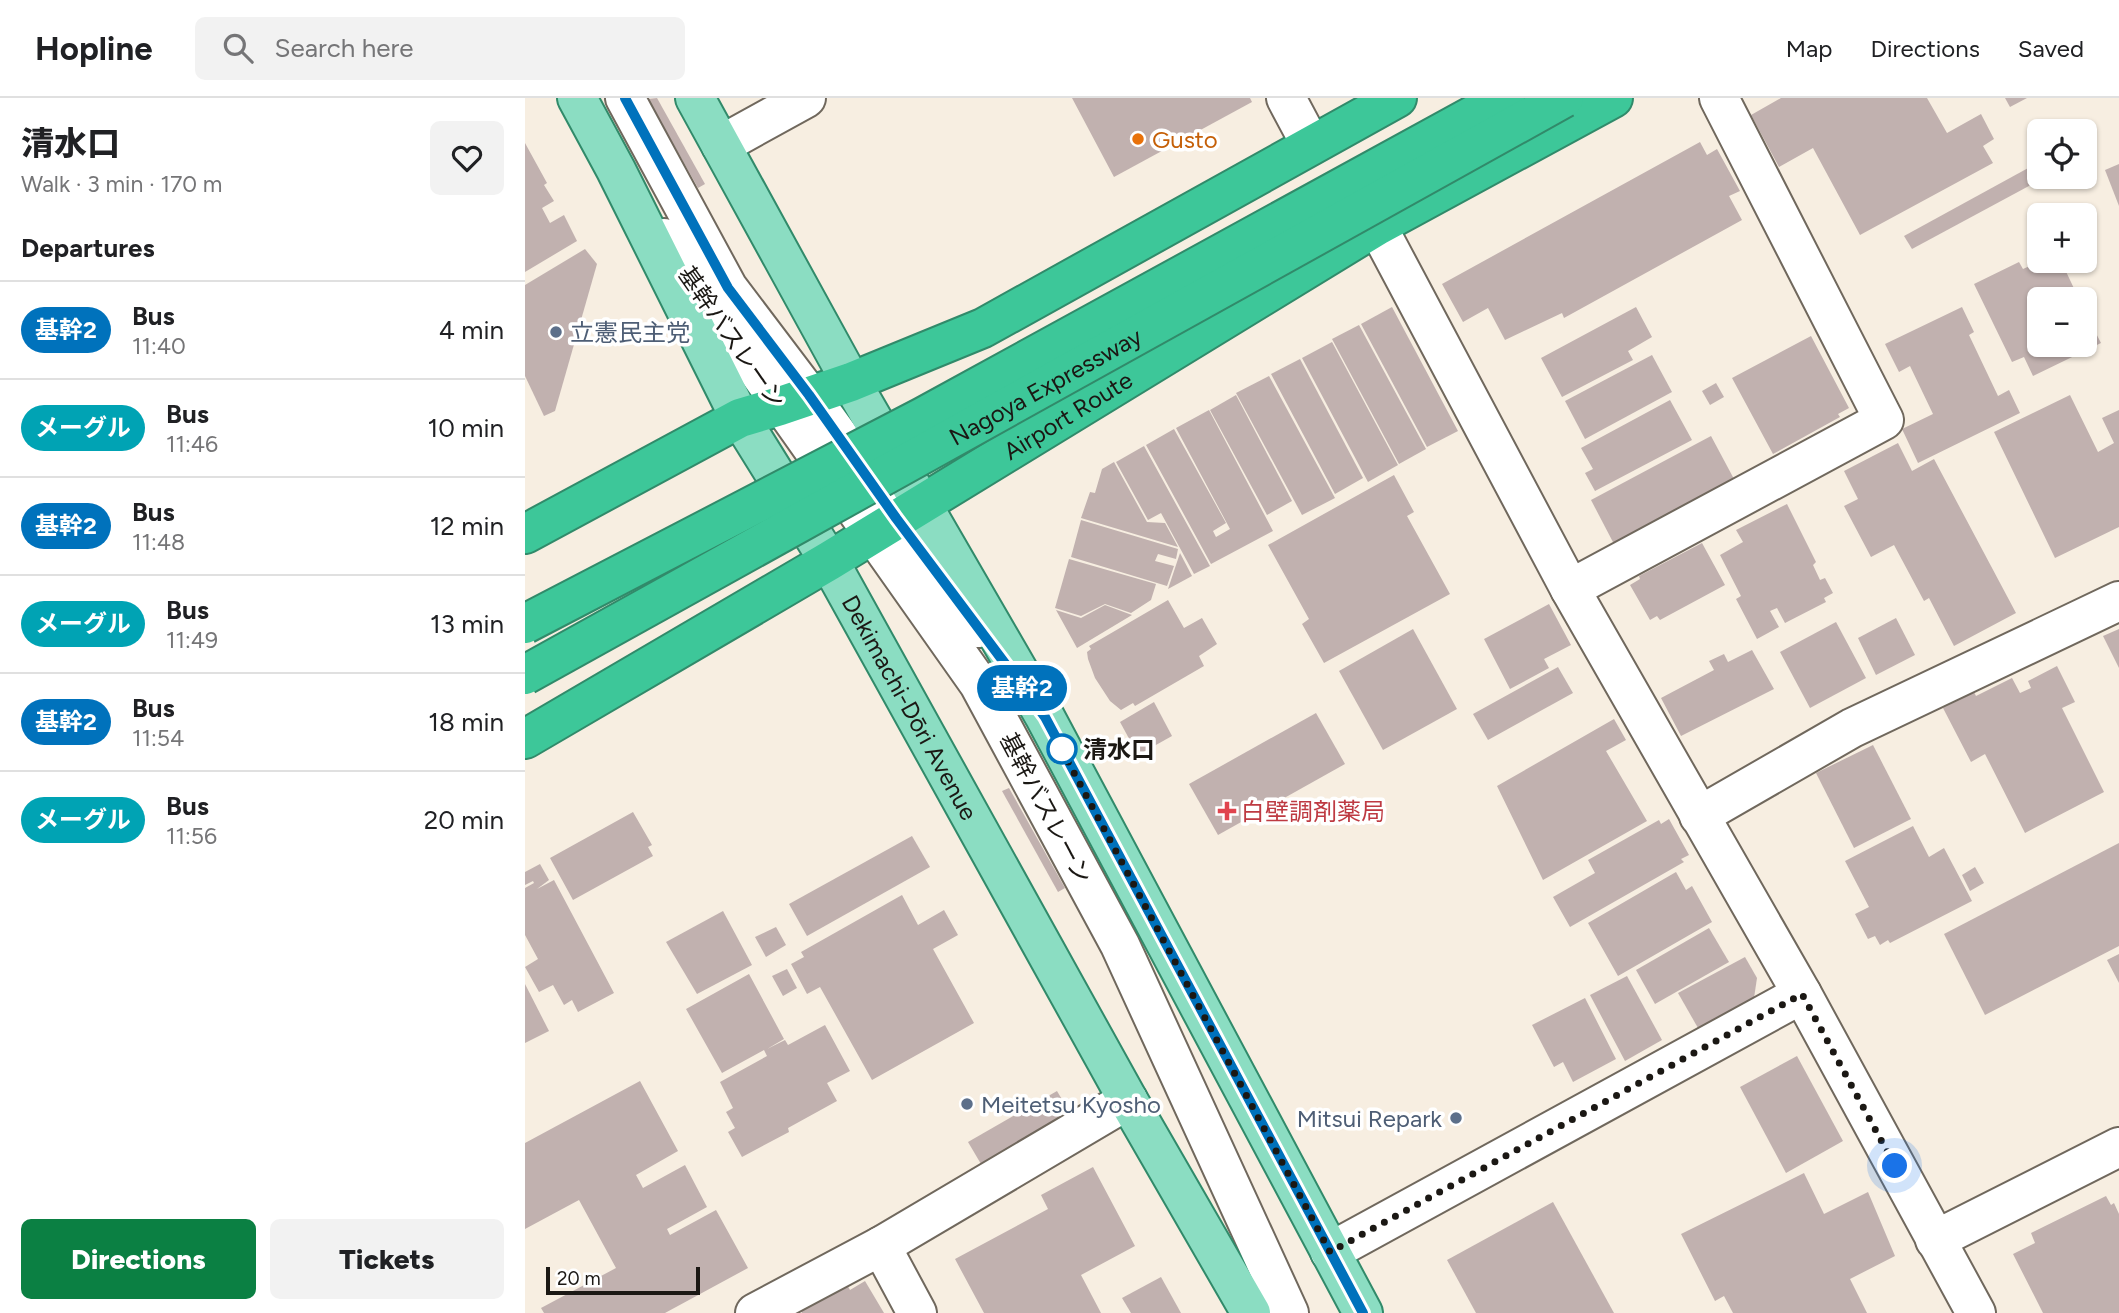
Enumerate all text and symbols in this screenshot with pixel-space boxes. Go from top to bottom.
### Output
search box [195,17,685,80]
text: Hopline [35,29,153,68]
icon: search [219,29,257,67]
text: Search here [275,32,413,64]
text: Map [1786,34,1832,63]
text: Directions [1870,34,1980,63]
text: Saved [2018,34,2084,63]
map controls [2027,119,2097,357]
button: locate [2027,119,2097,189]
button: heart [430,121,504,195]
text: 清水口 [21,124,120,163]
place label: Gusto [1152,125,1218,154]
marker: Gusto [1130,131,1146,147]
text: Walk · 3 min · 170 m [21,170,222,198]
button: + [2027,203,2097,273]
text: Departures [21,232,155,264]
street label: 基幹バスレーン [672,260,792,414]
button: − [2027,287,2097,357]
text: Bus [132,300,175,332]
text: 4 min [439,314,504,346]
text: 基幹2 [35,315,97,344]
place label: 立憲民主党 [570,318,690,347]
street label: Nagoya Expressway [944,321,1147,451]
marker: 立憲民主党 [548,324,564,340]
text: 11:40 [132,332,186,360]
street label: Airport Route [998,365,1137,465]
text: Bus [166,398,209,430]
text: 10 min [428,412,504,444]
text: メーグル [35,413,131,442]
text: 11:46 [166,430,218,458]
text: Bus [132,496,175,528]
text: 12 min [430,510,504,542]
text: 基幹2 [35,511,97,540]
text: 11:48 [132,528,185,556]
street label: Dekimachi-Dōri Avenue [836,590,984,825]
text: Bus [166,594,209,626]
text: 13 min [430,608,504,640]
text: メーグル [35,609,131,638]
text: 11:49 [166,626,218,654]
line badge: 基幹2 [982,665,1062,711]
text: 基幹2 [991,673,1053,702]
text: Bus [132,692,175,724]
text: 18 min [428,706,504,738]
text: 基幹2 [35,707,97,736]
text: 11:54 [132,724,184,752]
street label: 基幹バスレーン [994,728,1098,888]
marker: 清水口 [1047,734,1077,764]
place label: 清水口 [1083,735,1155,764]
text: Bus [166,790,209,822]
place label: 白壁調剤薬局 [1241,797,1385,826]
marker: 白壁調剤薬局 [1219,803,1235,819]
text: 20 min [424,804,504,836]
text: メーグル [35,805,131,834]
text: 11:56 [166,822,217,850]
place label: Meitetsu Kyosho [981,1090,1161,1119]
marker: Meitetsu Kyosho [959,1096,975,1112]
place label: Mitsui Repark [1297,1104,1442,1133]
marker: Mitsui Repark [1448,1110,1464,1126]
your location [1877,1148,1912,1183]
button: Directions [21,1219,256,1299]
button: Tickets [270,1219,504,1299]
scale bar [546,1264,700,1296]
text: 20 m [557,1267,601,1290]

